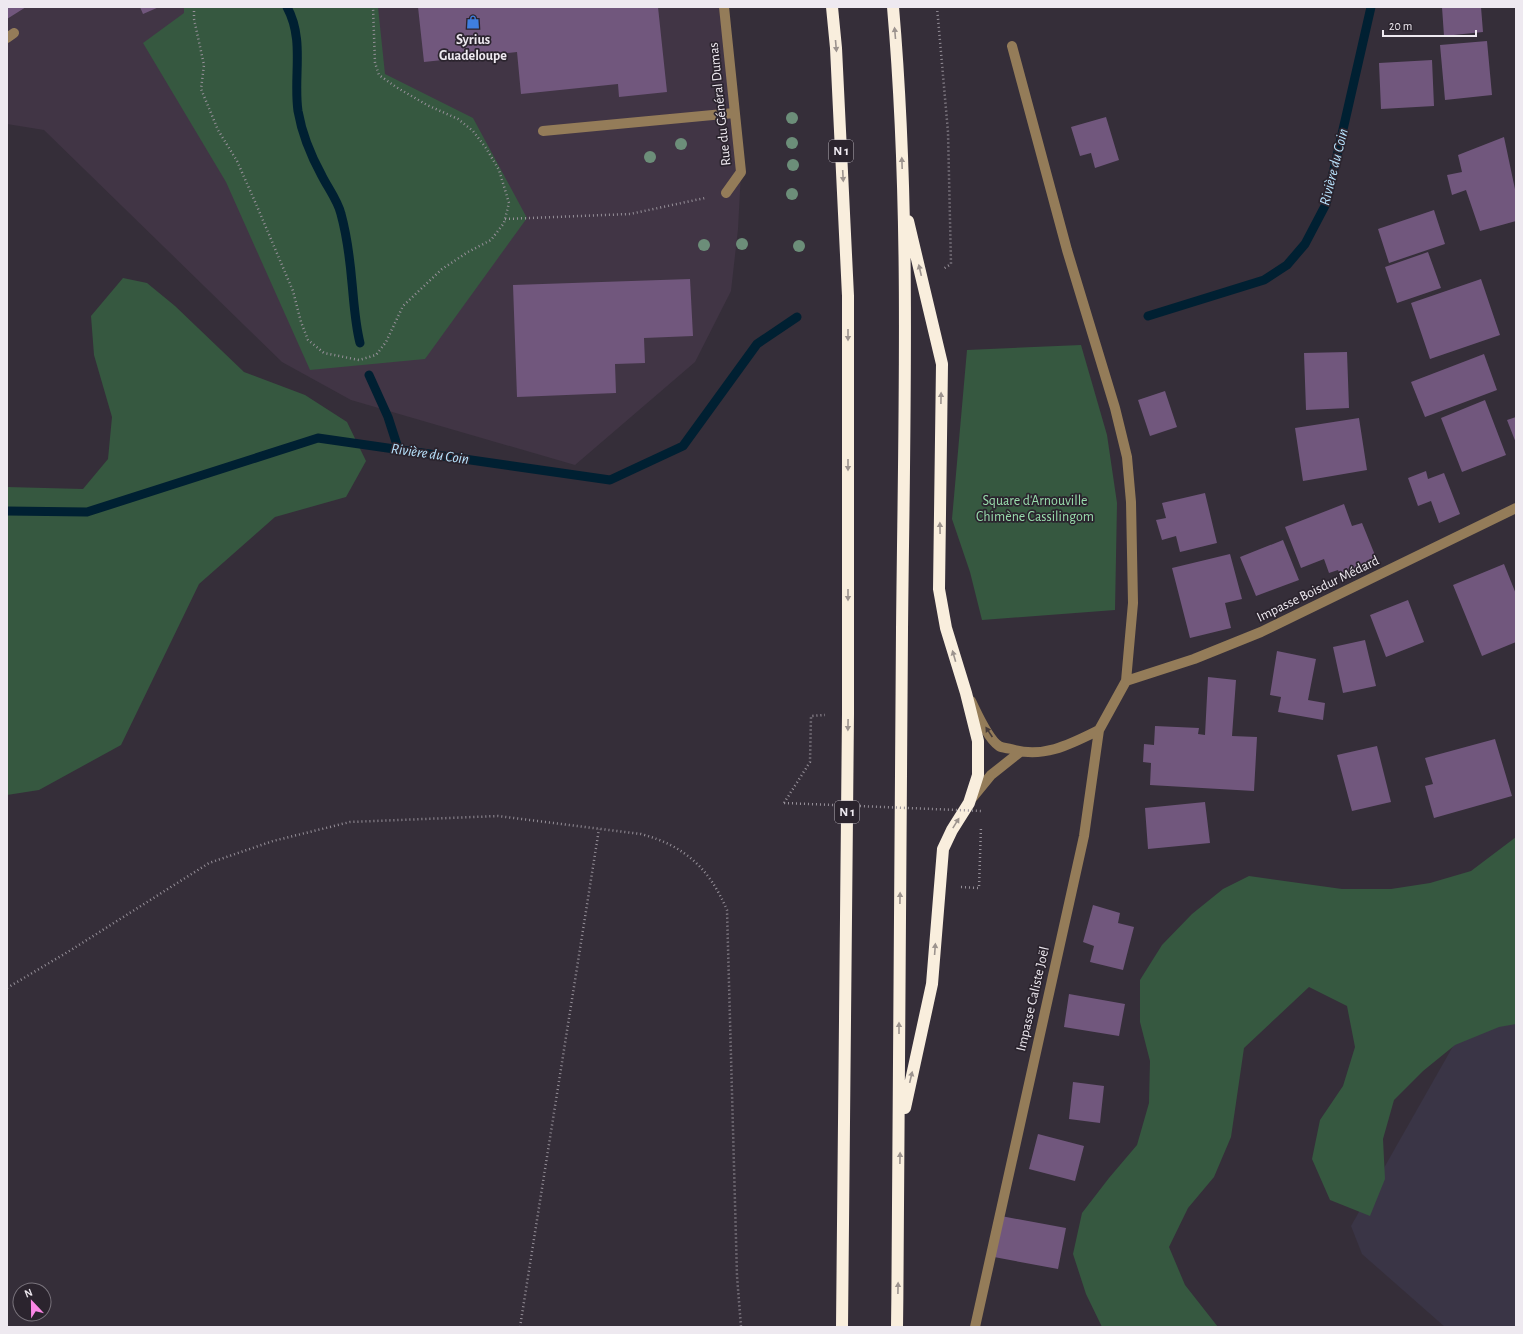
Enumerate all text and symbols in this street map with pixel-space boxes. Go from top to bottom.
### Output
scale bar [1383,12,1476,38]
shop icon: Syrius Guadeloupe [465,14,481,30]
text: 20 m [1389,20,1412,32]
one-way arrow [892,27,898,39]
place label: Syrius Guadeloupe [439,33,507,63]
one-way arrow [833,40,839,52]
street label: Rue du Général Dumas [707,42,733,166]
water label: Rivière du Coin [1317,127,1351,207]
road number: N 1 [829,140,853,162]
one-way arrow [899,156,905,169]
one-way arrow [839,170,846,182]
one-way arrow [917,264,923,276]
one-way arrow [845,329,851,342]
one-way arrow [938,391,944,404]
water label: Rivière du Coin [390,441,470,467]
one-way arrow [845,459,851,472]
park label: Square d'Arnouville Chimène Cassilingom [976,494,1094,524]
one-way arrow [937,521,943,534]
street label: Impasse Boisdur Médard [1255,553,1381,625]
one-way arrow [845,589,851,602]
one-way arrow [951,649,957,661]
one-way arrow [845,719,851,732]
one-way arrow [985,727,993,738]
road number: N 1 [835,801,859,823]
one-way arrow [952,818,960,828]
one-way arrow [897,891,903,904]
one-way arrow [932,943,939,955]
street label: Impasse Caliste Joël [1014,945,1052,1053]
one-way arrow [896,1021,902,1034]
one-way arrow [909,1070,915,1083]
one-way arrow [896,1152,903,1164]
one-way arrow [895,1281,901,1294]
north arrow [12,1282,52,1322]
text: N [23,1287,34,1300]

